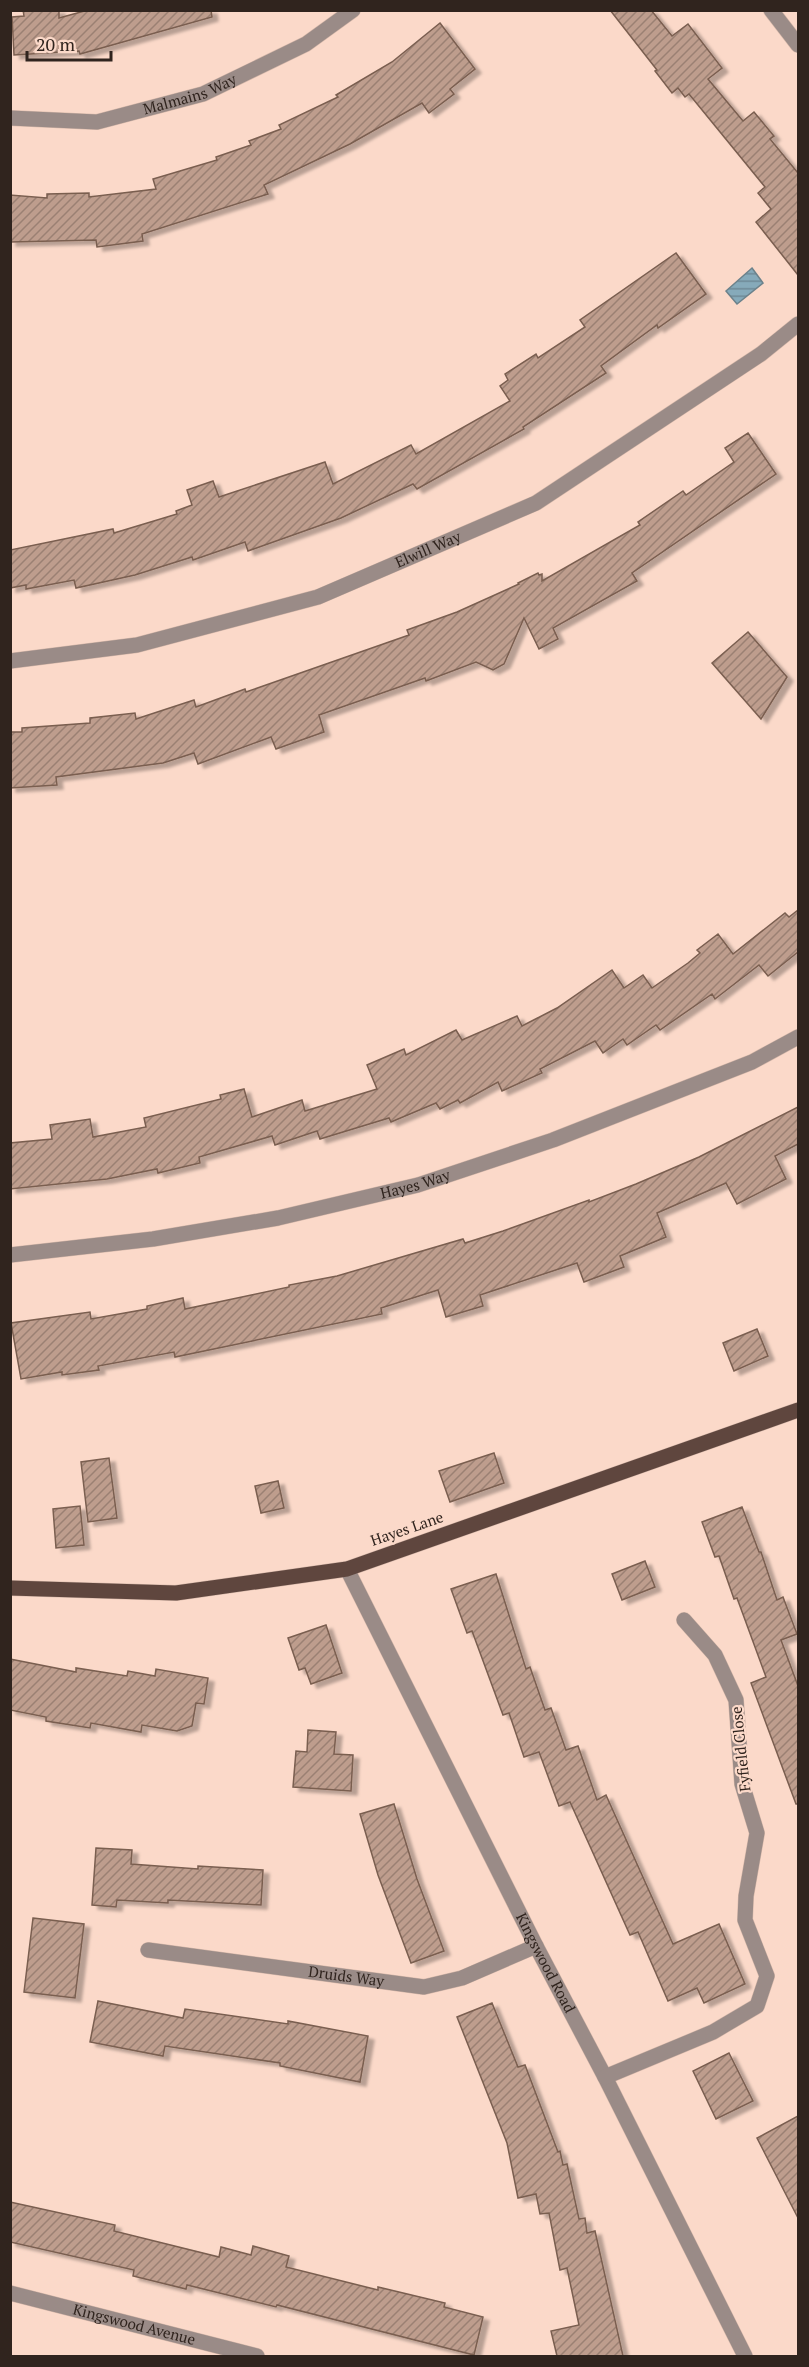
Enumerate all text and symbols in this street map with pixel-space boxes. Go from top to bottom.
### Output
scale bar [27,24,111,62]
text: 20 m [36,32,76,56]
street label: Malmains Way [141,68,240,118]
street label: Elwill Way [392,526,464,572]
street label: Hayes Way [378,1164,453,1203]
street label: Hayes Lane [368,1506,446,1550]
street label: Fyfield Close [726,1706,754,1793]
street label: Kingswood Road [512,1909,580,2016]
street label: Druids Way [307,1961,386,1991]
street label: Kingswood Avenue [71,2298,198,2349]

